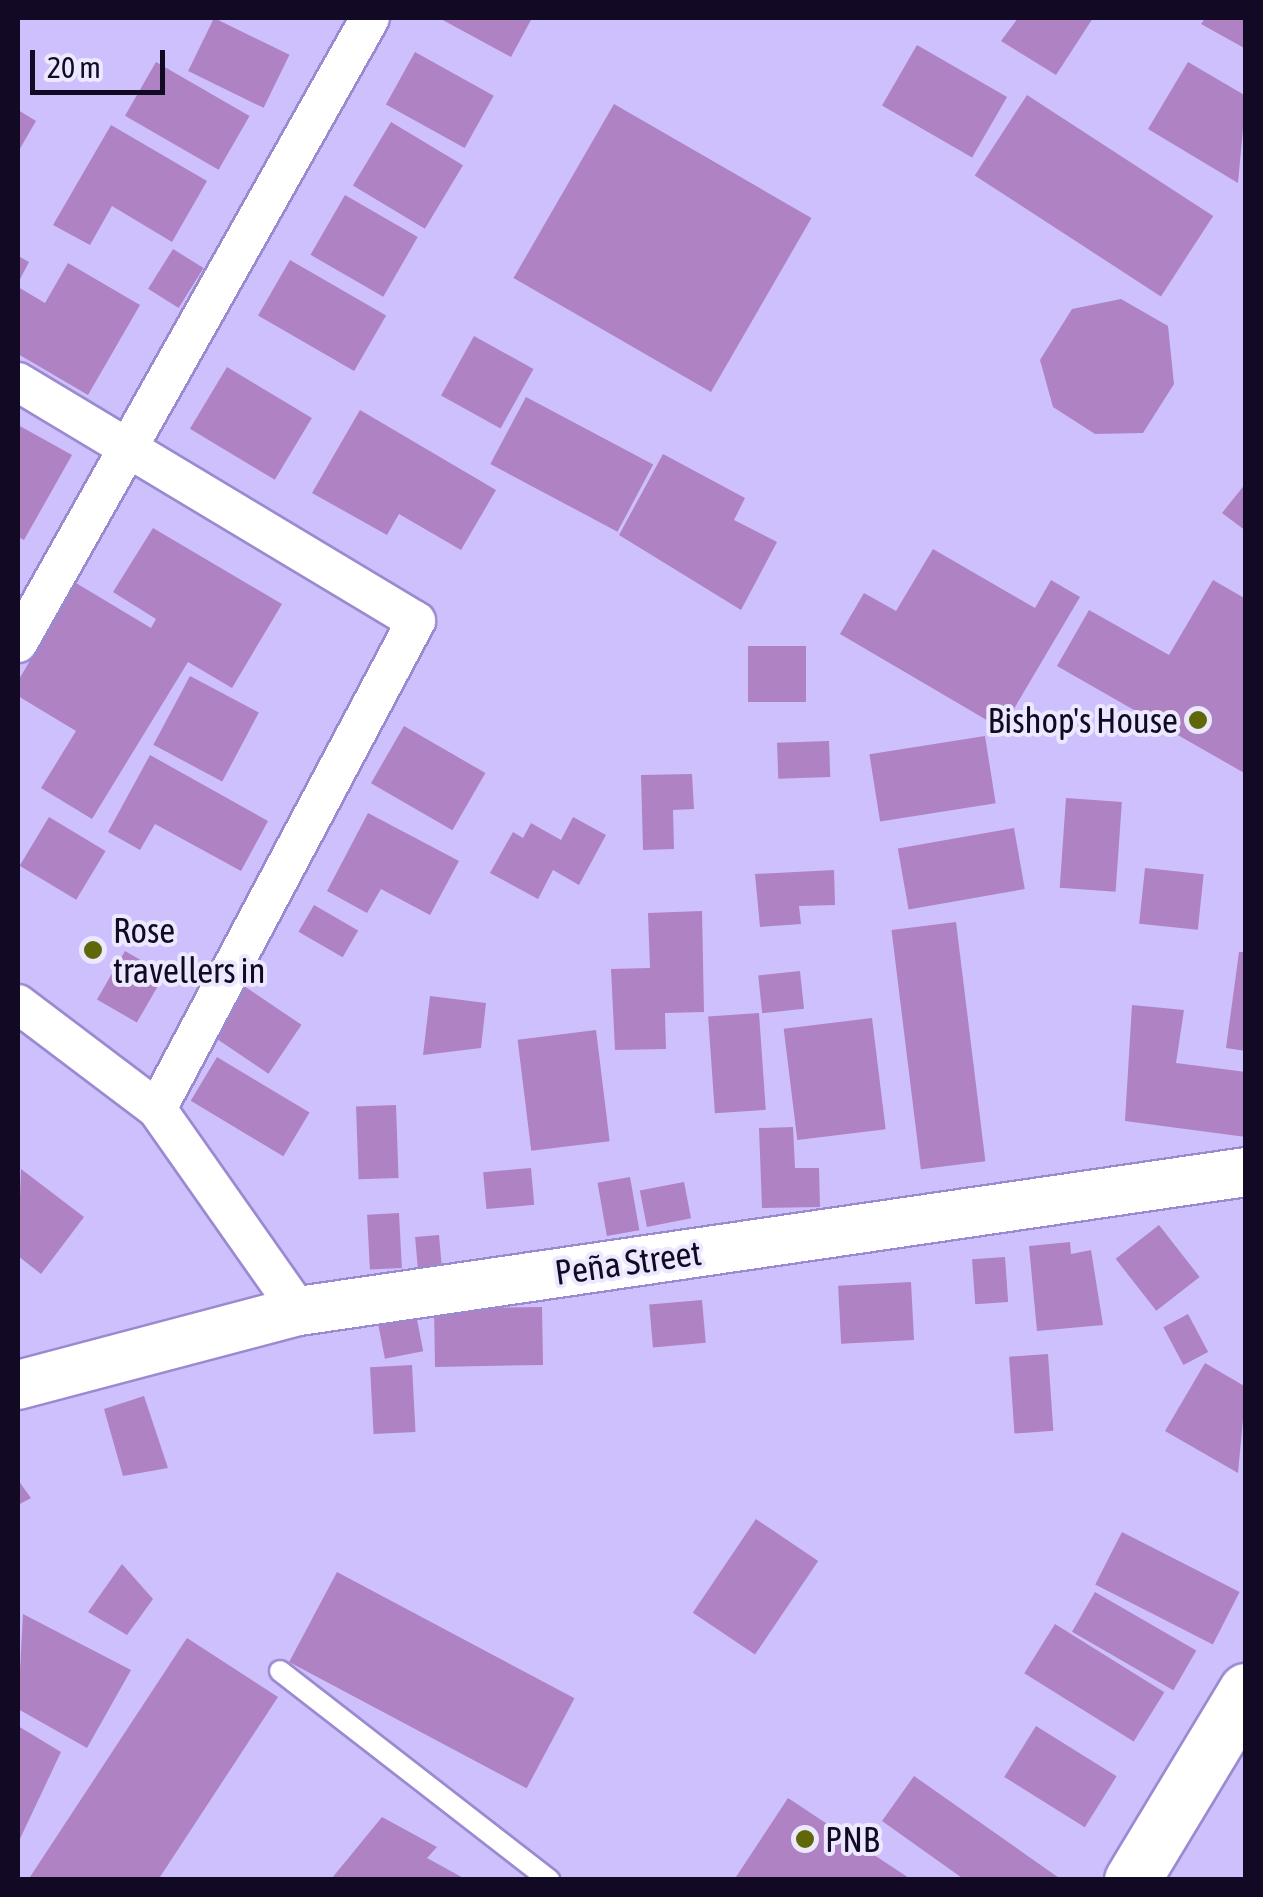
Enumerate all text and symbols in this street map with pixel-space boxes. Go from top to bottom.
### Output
scale bar [35,30,170,92]
text: 20 m [47,50,101,84]
place label: Bishop's House [988,699,1178,741]
marker: Bishop's House [1187,709,1209,731]
place label: Rose travellers in [113,909,266,991]
marker: Rose travellers in [82,939,104,961]
street label: Peña Street [552,1231,704,1293]
place label: PNB [825,1818,879,1860]
marker: PNB [794,1828,816,1850]

